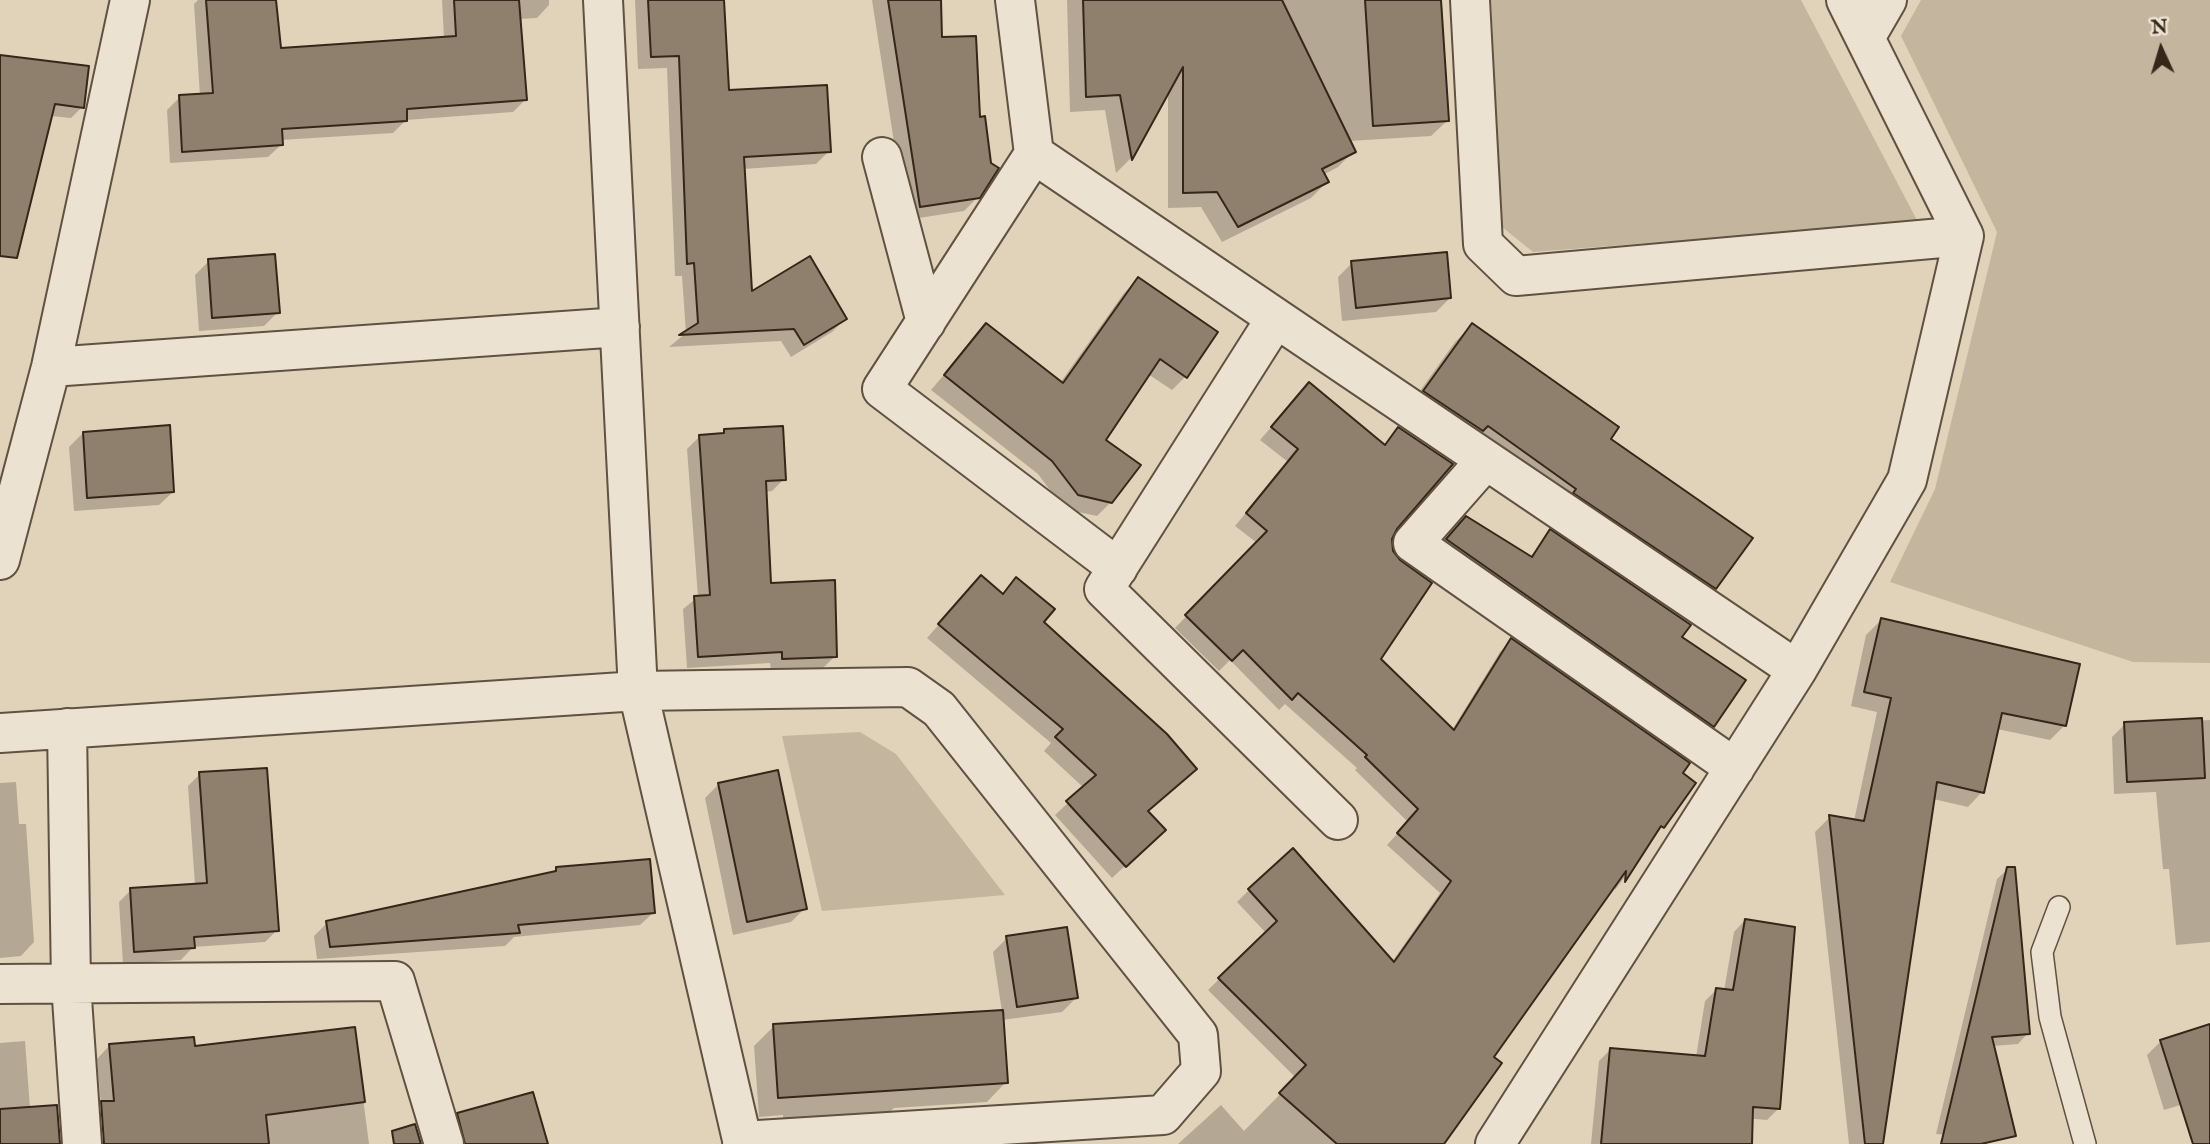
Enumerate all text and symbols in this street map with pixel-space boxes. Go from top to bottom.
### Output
north arrow [2126,14,2196,84]
text: N [2150,16,2169,41]

